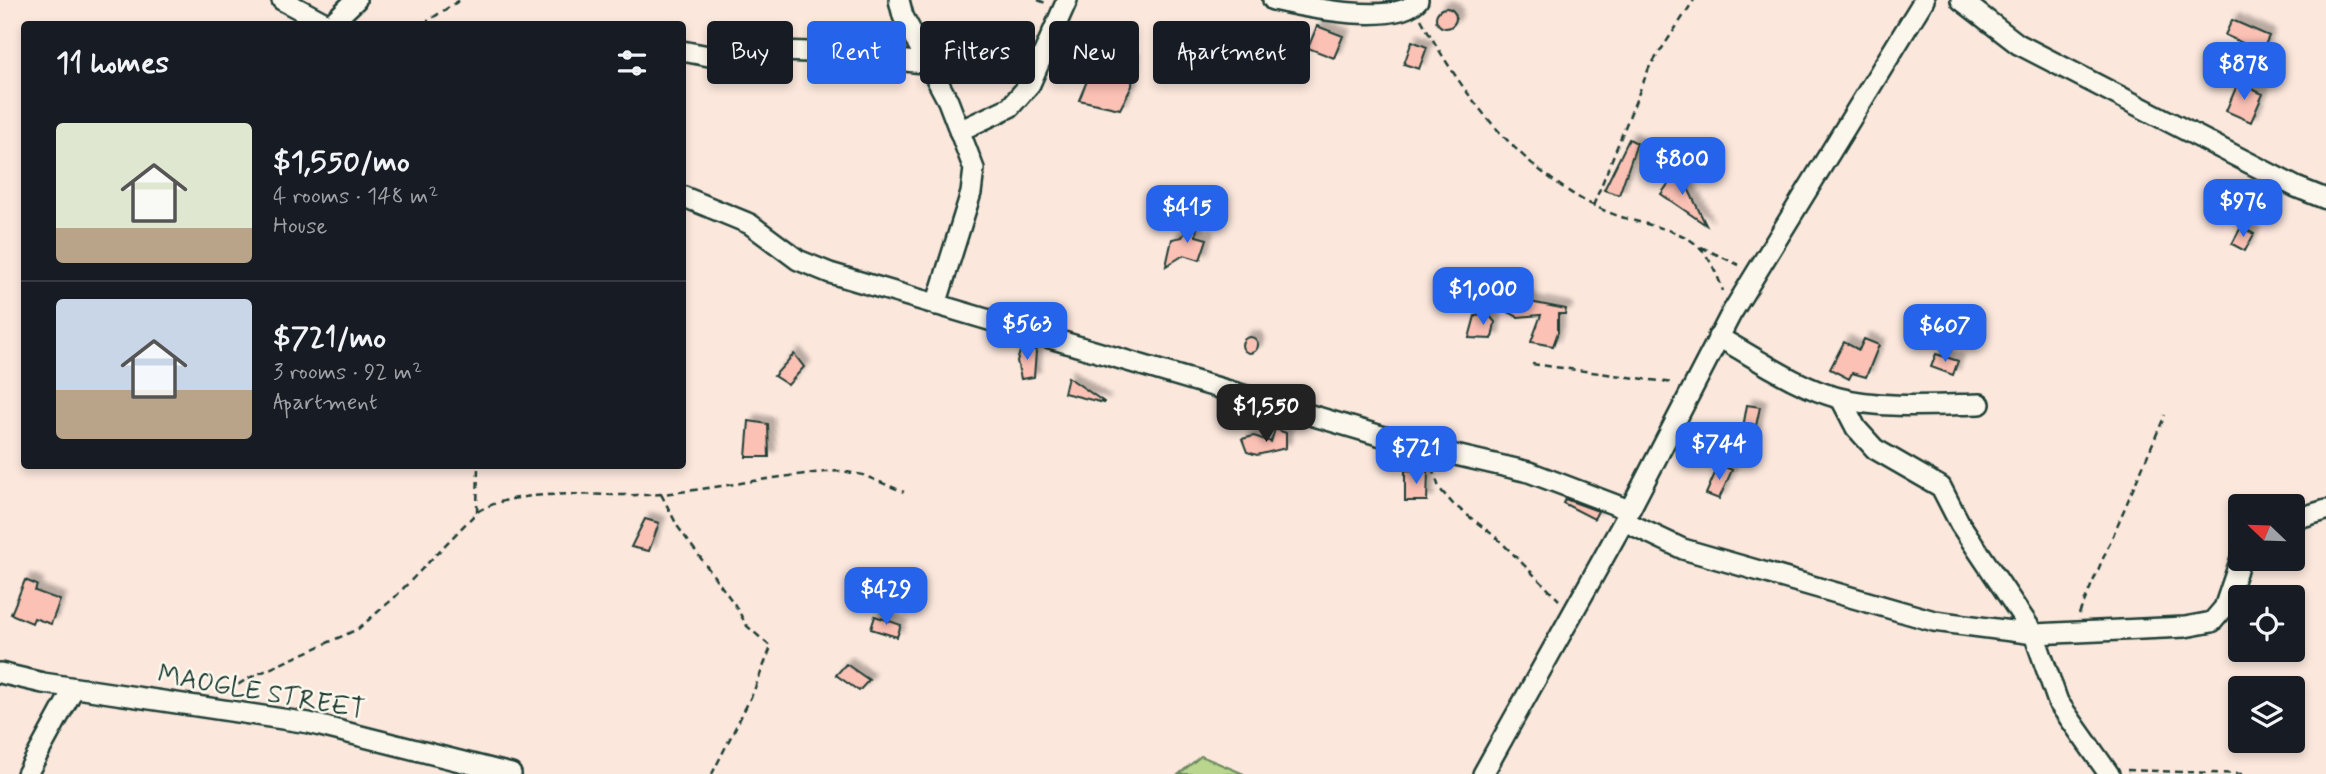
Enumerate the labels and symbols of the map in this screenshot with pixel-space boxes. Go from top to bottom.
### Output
pin: $878 [2203,42,2285,102]
pin: $800 [1641,138,1723,197]
pin: $976 [2202,180,2284,239]
pin: $415 [1146,186,1228,245]
pin: $1,000 [1426,268,1540,327]
pin: $563 [986,302,1068,362]
pin: $607 [1904,304,1986,364]
pin: $1,550 [1209,384,1323,444]
pin: $744 [1678,422,1760,482]
pin: $721 [1375,426,1457,486]
north arrow [2228,494,2305,570]
pin: $429 [845,568,927,627]
street label: MAOGLE STREET [155,658,367,728]

